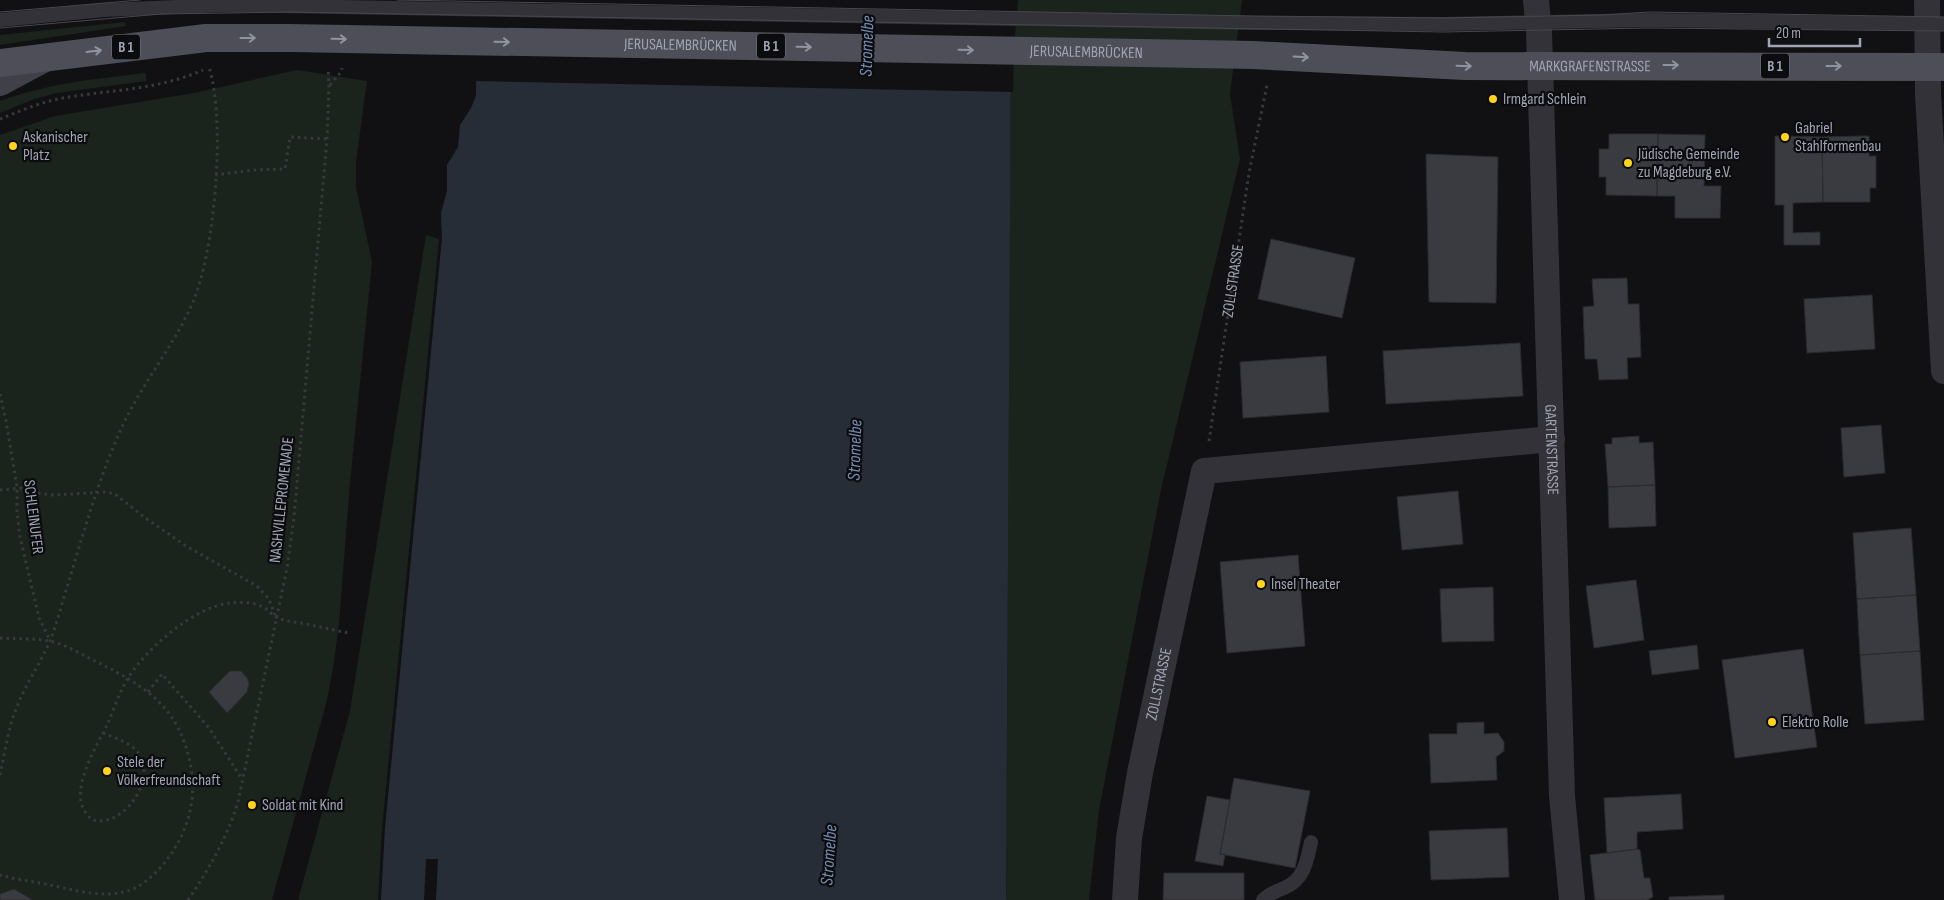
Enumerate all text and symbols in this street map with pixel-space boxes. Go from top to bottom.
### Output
water label: Stromelbe [855,15,879,77]
scale bar [1769,15,1860,47]
text: 20 m [1776,24,1801,43]
one-way arrow [240,33,256,43]
road number: B 1 [112,34,140,60]
one-way arrow [330,34,347,44]
street label: JERUSALEMBRÜCKEN [623,34,737,55]
road number: B 1 [757,34,785,58]
one-way arrow [493,37,509,46]
one-way arrow [796,42,812,52]
street label: JERUSALEMBRÜCKEN [1029,42,1143,63]
one-way arrow [958,45,974,55]
one-way arrow [86,46,102,56]
one-way arrow [1293,53,1309,62]
road number: B 1 [1761,54,1789,78]
street label: MARKGRAFENSTRASSE [1529,57,1651,76]
one-way arrow [1662,60,1679,70]
one-way arrow [1455,61,1471,70]
one-way arrow [1825,61,1841,71]
place label: Irmgard Schlein [1503,90,1586,109]
marker: Irmgard Schlein [1487,93,1499,105]
place label: Gabriel Stahlformenbau [1795,119,1881,156]
place label: Askanischer Platz [22,128,88,165]
marker: Gabriel Stahlformenbau [1779,131,1791,143]
marker: Askanischer Platz [7,140,19,152]
place label: Jüdische Gemeinde zu Magdeburg e.V. [1637,145,1740,182]
marker: Jüdische Gemeinde zu Magdeburg e.V. [1622,157,1634,169]
street label: ZOLLSTRASSE [1218,243,1248,319]
street label: GARTENSTRASSE [1541,404,1562,495]
water label: Stromelbe [843,419,867,481]
street label: NASHVILLEPROMENADE [266,436,298,564]
street label: SCHLEINUFER [19,479,47,555]
place label: Insel Theater [1271,575,1341,594]
marker: Insel Theater [1255,578,1267,590]
street label: ZOLLSTRASSE [1142,646,1176,722]
place label: Elektro Rolle [1782,713,1849,732]
marker: Elektro Rolle [1766,716,1778,728]
place label: Stele der Völkerfreundschaft [117,753,221,790]
marker: Stele der Völkerfreundschaft [101,765,113,777]
place label: Soldat mit Kind [262,796,343,815]
marker: Soldat mit Kind [246,799,258,811]
water label: Stromelbe [816,824,842,886]

